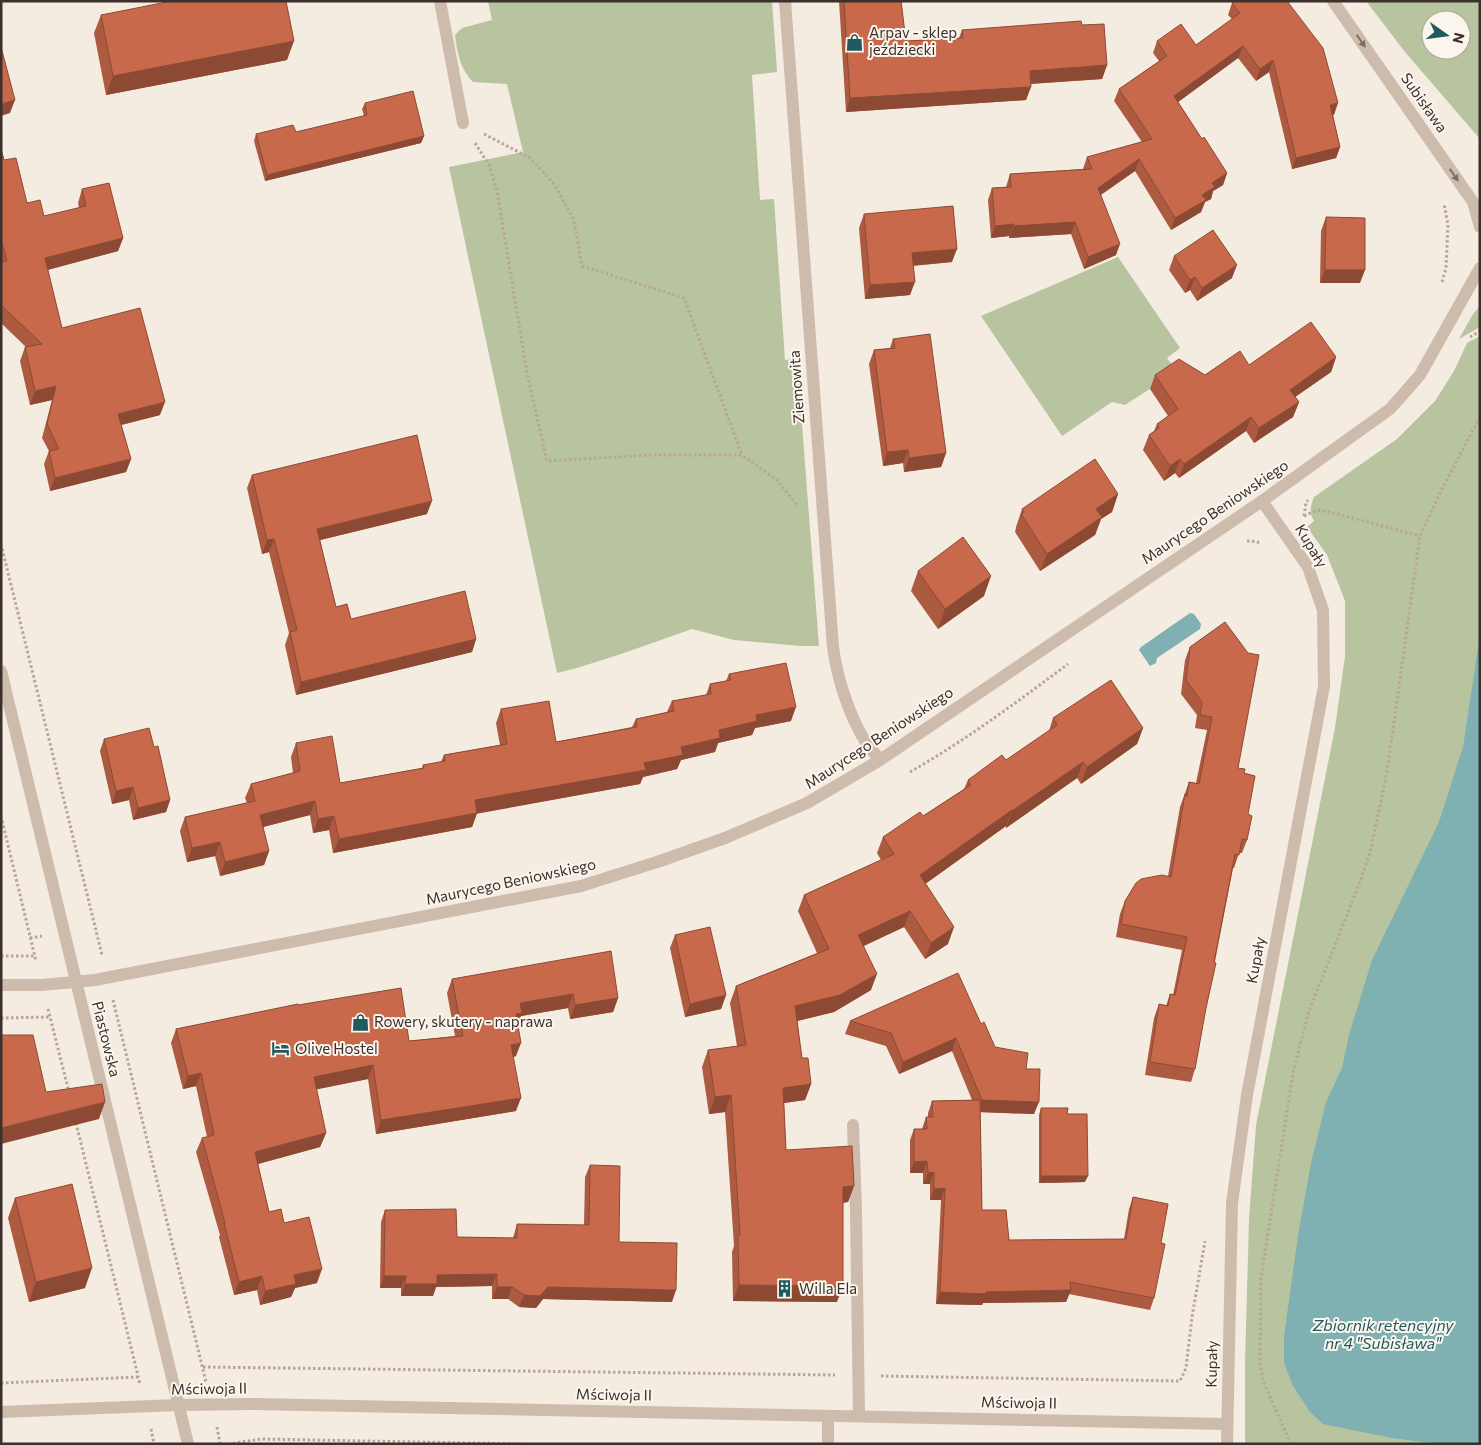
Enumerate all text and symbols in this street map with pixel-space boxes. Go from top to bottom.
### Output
north arrow [1421,10,1471,60]
place label: Arpav - sklep jeździecki [869,23,957,58]
text: N [1450,31,1469,45]
shop icon: Arpav - sklep jeździecki [845,32,865,52]
one-way arrow [1356,34,1366,48]
street label: Subisława [1398,69,1452,136]
one-way arrow [1449,168,1459,182]
street label: Ziemowita [784,350,808,424]
street label: Maurycego Beniowskiego [1138,455,1291,567]
street label: Kupały [1292,521,1332,571]
street label: Maurycego Beniowskiego [801,682,956,792]
street label: Maurycego Beniowskiego [424,854,598,908]
street label: Kupały [1242,935,1268,985]
street label: Piastowska [89,999,125,1078]
shop icon: Rowery, skutery - naprawa [350,1012,370,1032]
place label: Rowery, skutery - naprawa [374,1012,553,1030]
hotel icon: Olive Hostel [271,1039,291,1059]
place label: Olive Hostel [295,1039,378,1057]
building icon: Willa Ela [775,1279,795,1299]
place label: Willa Ela [799,1279,857,1297]
water label: Zbiornik retencyjny nr 4 "Subisława" [1311,1315,1454,1352]
street label: Kupały [1202,1340,1220,1388]
street label: Mściwoja II [171,1378,247,1398]
street label: Mściwoja II [576,1384,652,1404]
street label: Mściwoja II [981,1392,1057,1412]

